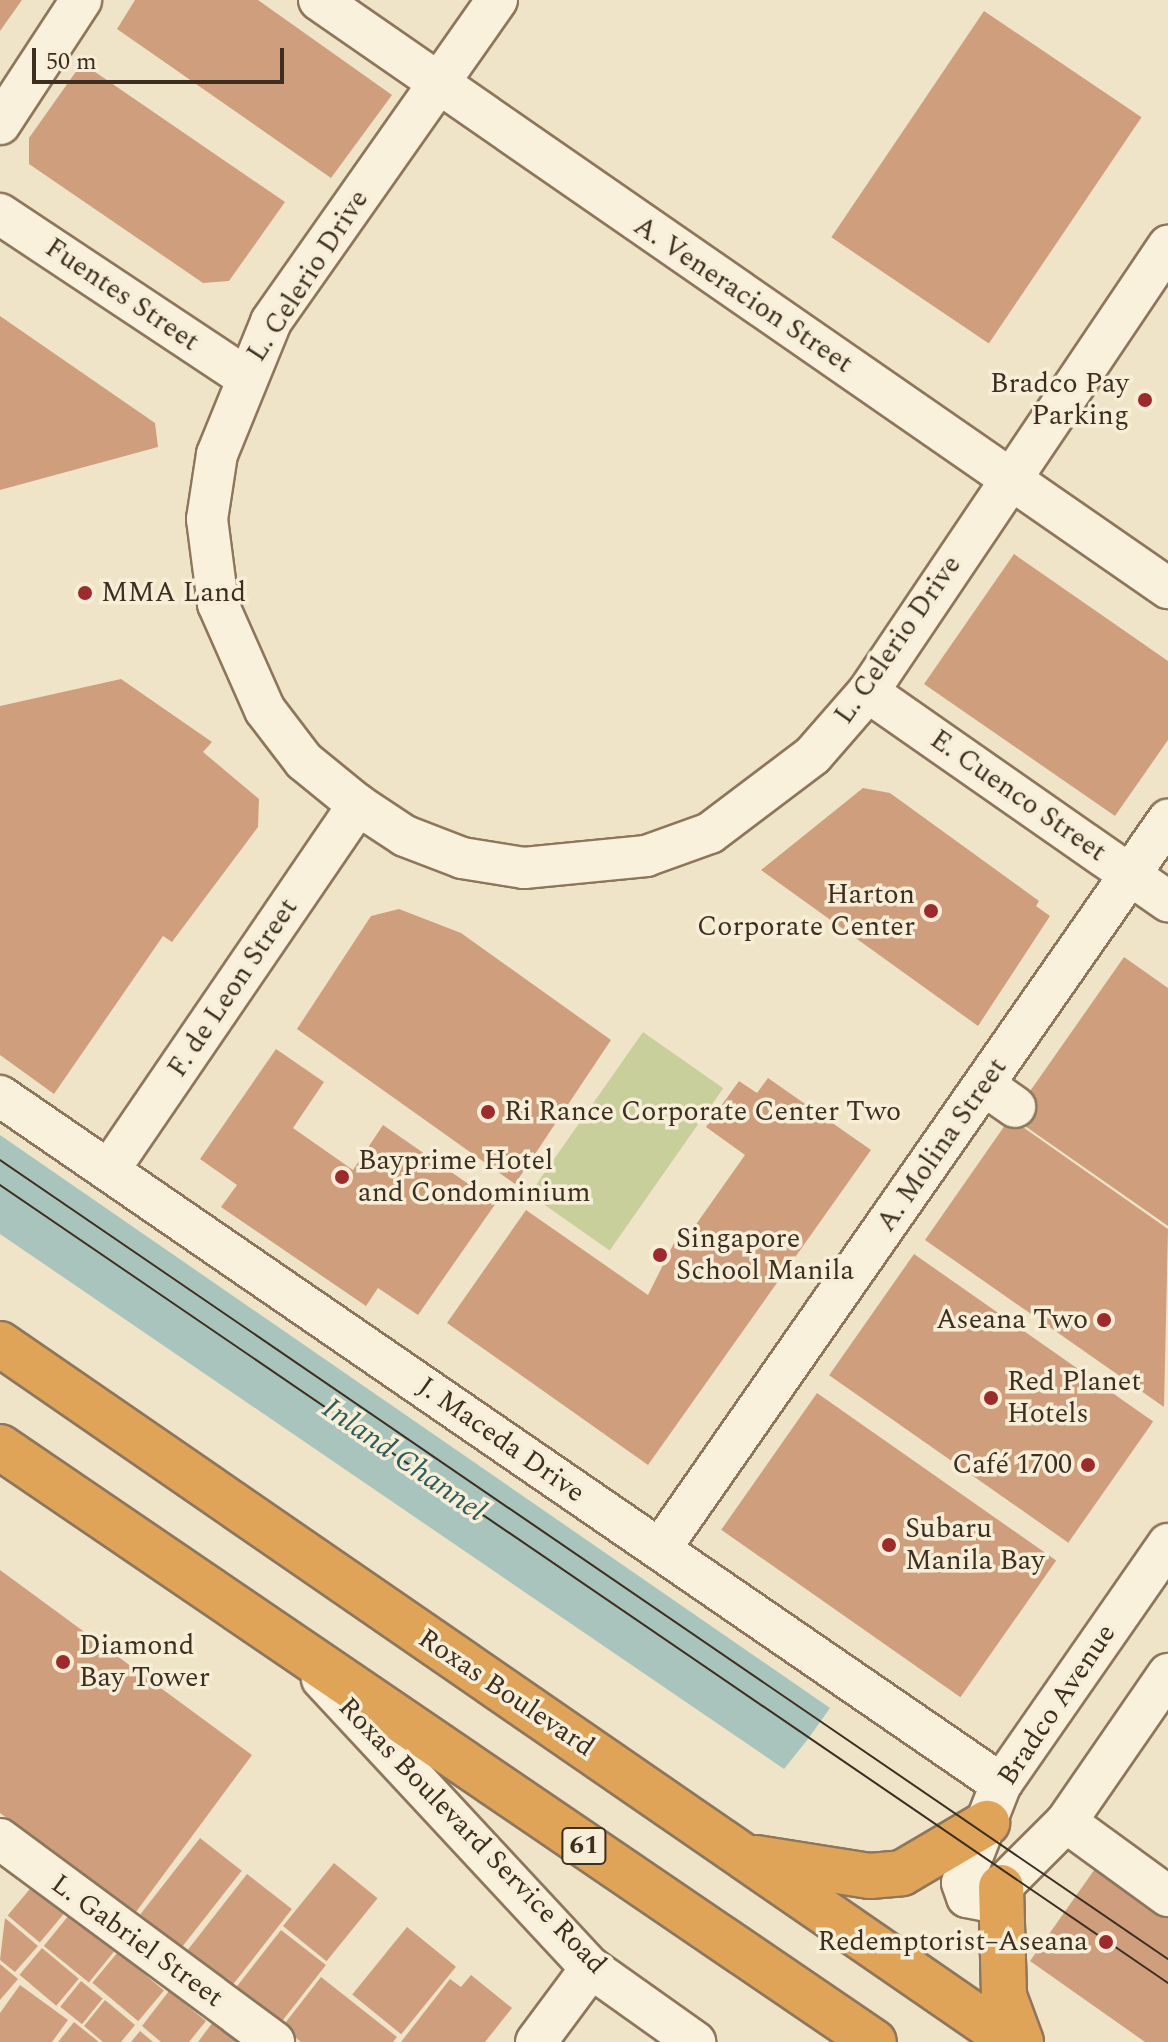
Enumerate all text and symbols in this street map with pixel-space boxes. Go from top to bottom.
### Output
scale bar [36,32,288,82]
text: 50 m [46,44,97,80]
street label: L. Celerio Drive [240,184,376,368]
street label: A. Veneracion Street [627,209,859,381]
street label: Fuentes Street [39,231,205,359]
place label: Bradco Pay Parking [990,367,1129,433]
marker: Bradco Pay Parking [1136,391,1154,409]
street label: L. Celerio Drive [827,549,969,731]
place label: MMA Land [101,576,246,610]
marker: MMA Land [76,584,94,602]
street label: E. Cuenco Street [924,723,1112,869]
place label: Harton Corporate Center [697,878,915,944]
street label: F. de Leon Street [161,892,305,1084]
marker: Harton Corporate Center [922,902,940,920]
street label: A. Molina Street [870,1052,1014,1238]
place label: Ri Rance Corporate Center Two [504,1095,901,1129]
marker: Ri Rance Corporate Center Two [479,1103,497,1121]
place label: Bayprime Hotel and Condominium [358,1144,591,1210]
marker: Bayprime Hotel and Condominium [333,1168,351,1186]
place label: Singapore School Manila [676,1222,854,1288]
marker: Singapore School Manila [651,1246,669,1264]
place label: Aseana Two [936,1303,1088,1337]
marker: Aseana Two [1095,1311,1113,1329]
place label: Red Planet Hotels [1007,1365,1141,1431]
street label: J. Maceda Drive [411,1370,591,1510]
marker: Red Planet Hotels [982,1389,1000,1407]
water label: Inland Channel [315,1390,493,1530]
place label: Café 1700 [952,1448,1072,1482]
marker: Café 1700 [1079,1456,1097,1474]
place label: Subaru Manila Bay [905,1512,1045,1578]
marker: Subaru Manila Bay [880,1536,898,1554]
street label: Bradco Avenue [991,1618,1123,1792]
street label: Roxas Boulevard [412,1622,600,1764]
place label: Diamond Bay Tower [79,1629,210,1695]
marker: Diamond Bay Tower [54,1653,72,1671]
street label: Roxas Boulevard Service Road [331,1691,613,1981]
road number: 61 [560,1824,608,1868]
street label: L. Gabriel Street [44,1867,230,2015]
place label: Redemptorist–Aseana [817,1925,1088,1959]
marker: Redemptorist–Aseana [1095,1931,1117,1953]

